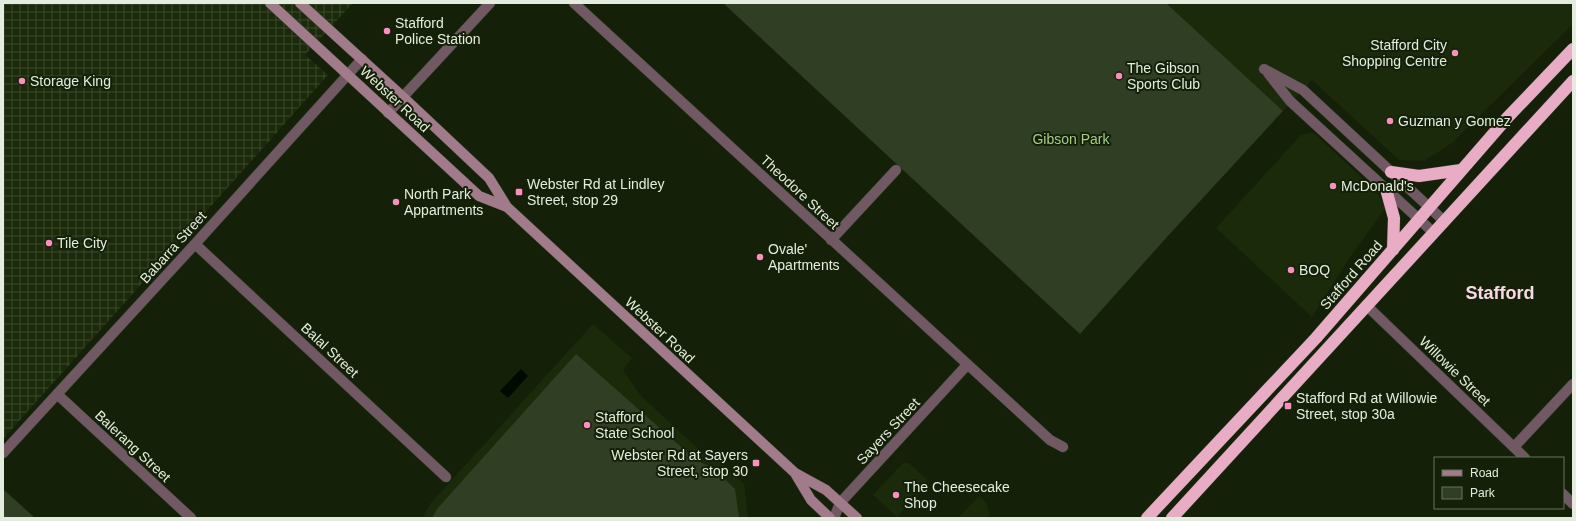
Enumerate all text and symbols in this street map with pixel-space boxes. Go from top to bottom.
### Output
place label: Stafford Police Station [395,15,481,47]
marker: Stafford Police Station [382,26,392,36]
place label: Stafford City Shopping Centre [1342,37,1447,69]
marker: Stafford City Shopping Centre [1450,48,1460,58]
place label: The Gibson Sports Club [1127,60,1200,92]
street label: Webster Road [357,63,433,135]
marker: The Gibson Sports Club [1114,71,1124,81]
place label: Storage King [30,73,111,89]
marker: Storage King [17,76,27,86]
place label: Guzman y Gomez [1398,113,1511,129]
marker: Guzman y Gomez [1385,116,1395,126]
park label: Gibson Park [1032,131,1111,147]
street label: Theodore Street [758,152,843,232]
place label: Webster Rd at Lindley Street, stop 29 [527,176,664,208]
place label: McDonald's [1341,178,1414,194]
marker: McDonald's [1328,181,1338,191]
place label: North Park Appartments [404,186,483,218]
marker: Webster Rd at Lindley Street, stop 29 [514,187,524,197]
marker: North Park Appartments [391,197,401,207]
street label: Babarra Street [137,208,209,286]
place label: Tile City [57,235,107,251]
street label: Stafford Road [1317,237,1385,313]
marker: Tile City [44,238,54,248]
place label: Ovale' Apartments [768,241,840,273]
marker: Ovale' Apartments [755,252,765,262]
place label: BOQ [1299,262,1330,278]
marker: BOQ [1286,265,1296,275]
district label: Stafford [1466,283,1535,303]
street label: Webster Road [622,294,698,366]
street label: Balal Street [298,319,362,381]
street label: Willowie Street [1416,333,1494,409]
place label: Stafford Rd at Willowie Street, stop 30a [1296,390,1438,422]
street label: Sayers Street [853,394,923,467]
marker: Stafford Rd at Willowie Street, stop 30a [1283,401,1293,411]
street label: Balerang Street [92,407,174,485]
place label: Stafford State School [595,409,674,441]
marker: Stafford State School [582,420,592,430]
place label: Webster Rd at Sayers Street, stop 30 [611,447,748,479]
legend [1434,457,1564,509]
marker: Webster Rd at Sayers Street, stop 30 [751,458,761,468]
text: Road [1470,466,1499,480]
place label: The Cheesecake Shop [904,479,1010,511]
text: Park [1470,486,1496,500]
marker: The Cheesecake Shop [891,490,901,500]

